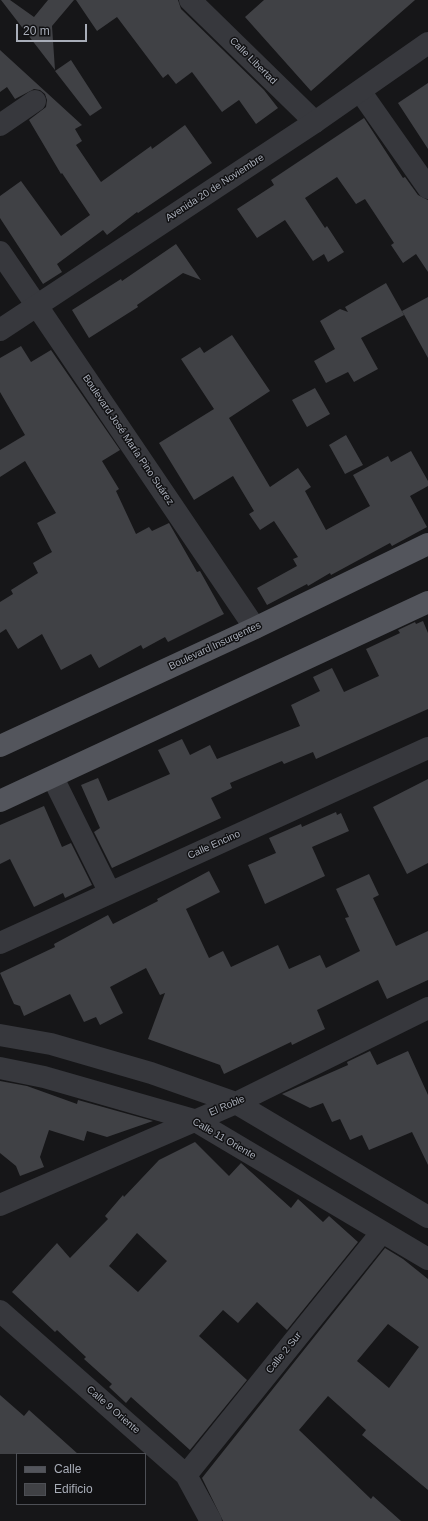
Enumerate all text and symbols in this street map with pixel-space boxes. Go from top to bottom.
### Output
scale bar [18,16,89,42]
text: 20 m [23,24,50,38]
street label: Calle Libertad [227,35,279,87]
street label: Avenida 20 de Noviembre [164,152,266,224]
street label: Boulevard José María Pino Suárez [80,373,176,507]
street label: Boulevard Insurgentes [167,619,263,673]
street label: Calle Encino [186,828,242,862]
street label: El Roble [207,1093,247,1119]
street label: Calle 11 Oriente [190,1116,258,1162]
street label: Calle 2 Sur [264,1330,304,1376]
street label: Calle 9 Oriente [84,1384,142,1436]
legend [16,1453,146,1505]
text: Calle [54,1462,81,1476]
text: Edificio [54,1482,93,1496]

